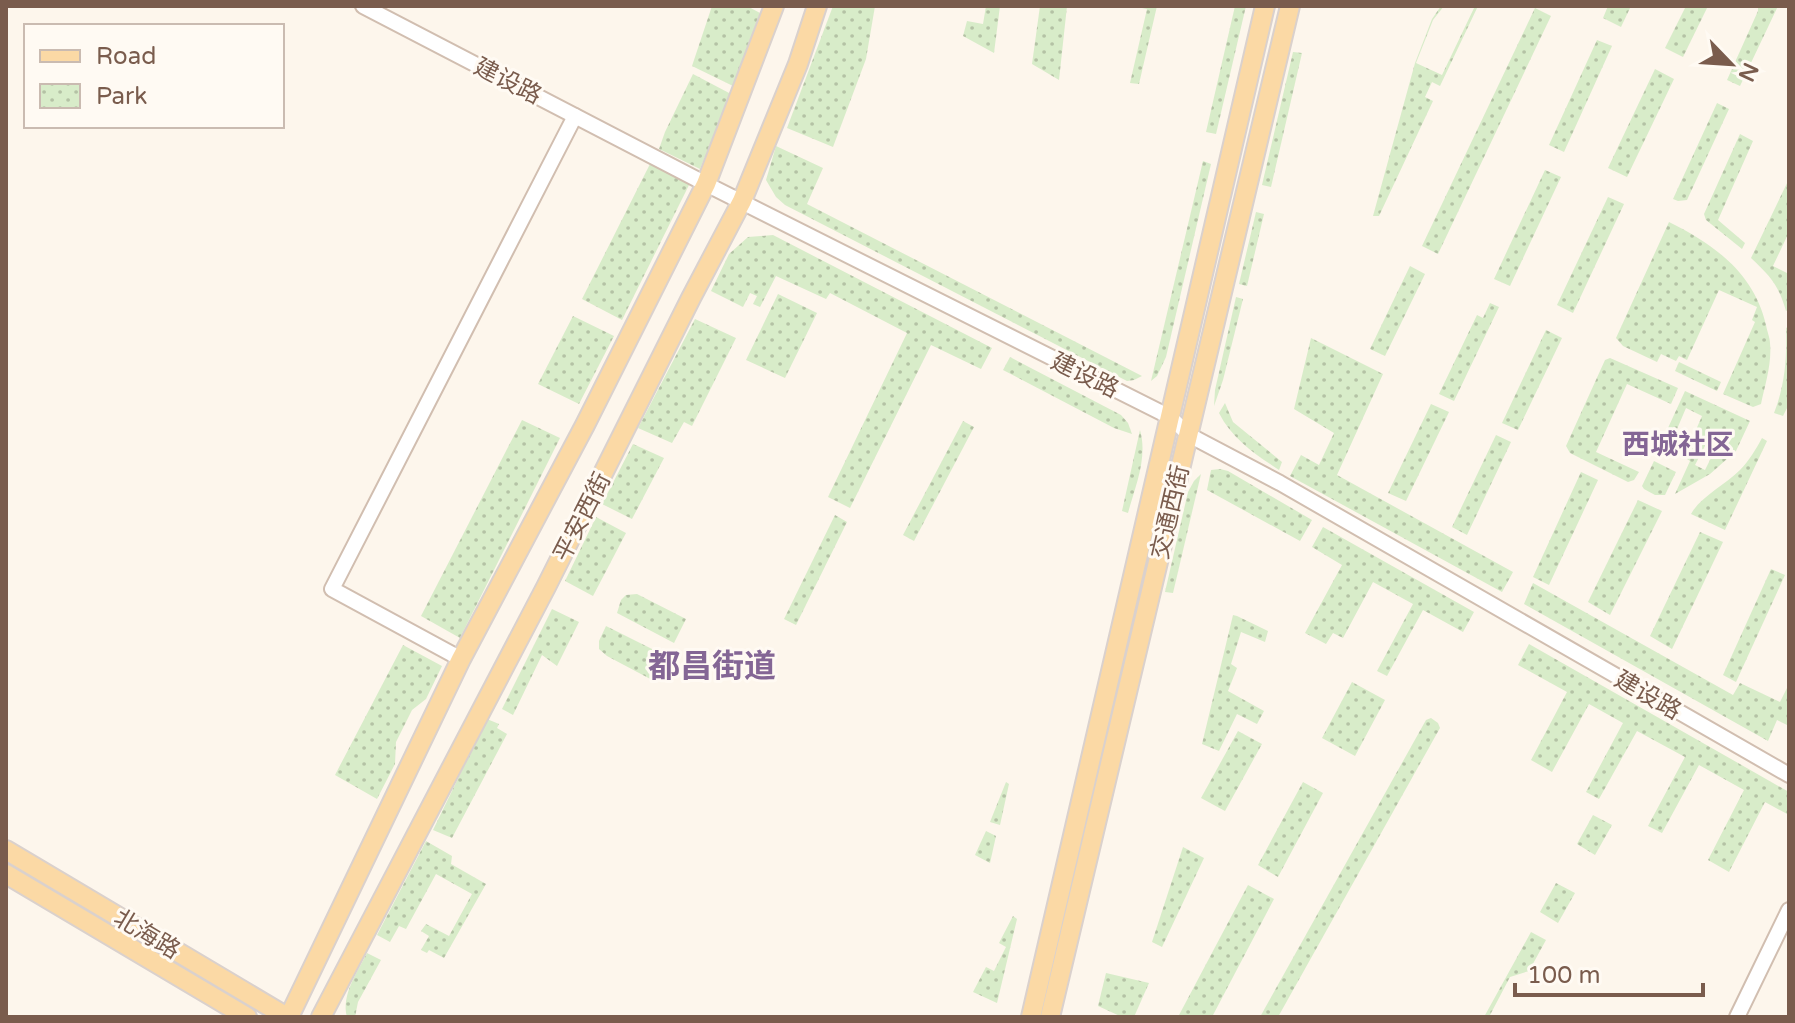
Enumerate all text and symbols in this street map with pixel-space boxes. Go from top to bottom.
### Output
legend [24,24,284,128]
north arrow [1691,24,1771,104]
text: Road [96,42,156,71]
street label: 建设路 [469,52,546,111]
text: N [1733,59,1764,86]
text: Park [96,82,147,111]
street label: 建设路 [1046,347,1123,404]
district label: 西城社区 [1622,428,1734,462]
street label: 交通西街 [1146,462,1195,562]
street label: 平安西街 [548,468,617,567]
district label: 都昌街道 [648,648,776,686]
street label: 建设路 [1609,665,1686,726]
street label: 北海路 [108,903,185,965]
scale bar [1515,947,1703,997]
text: 100 m [1527,961,1601,990]

